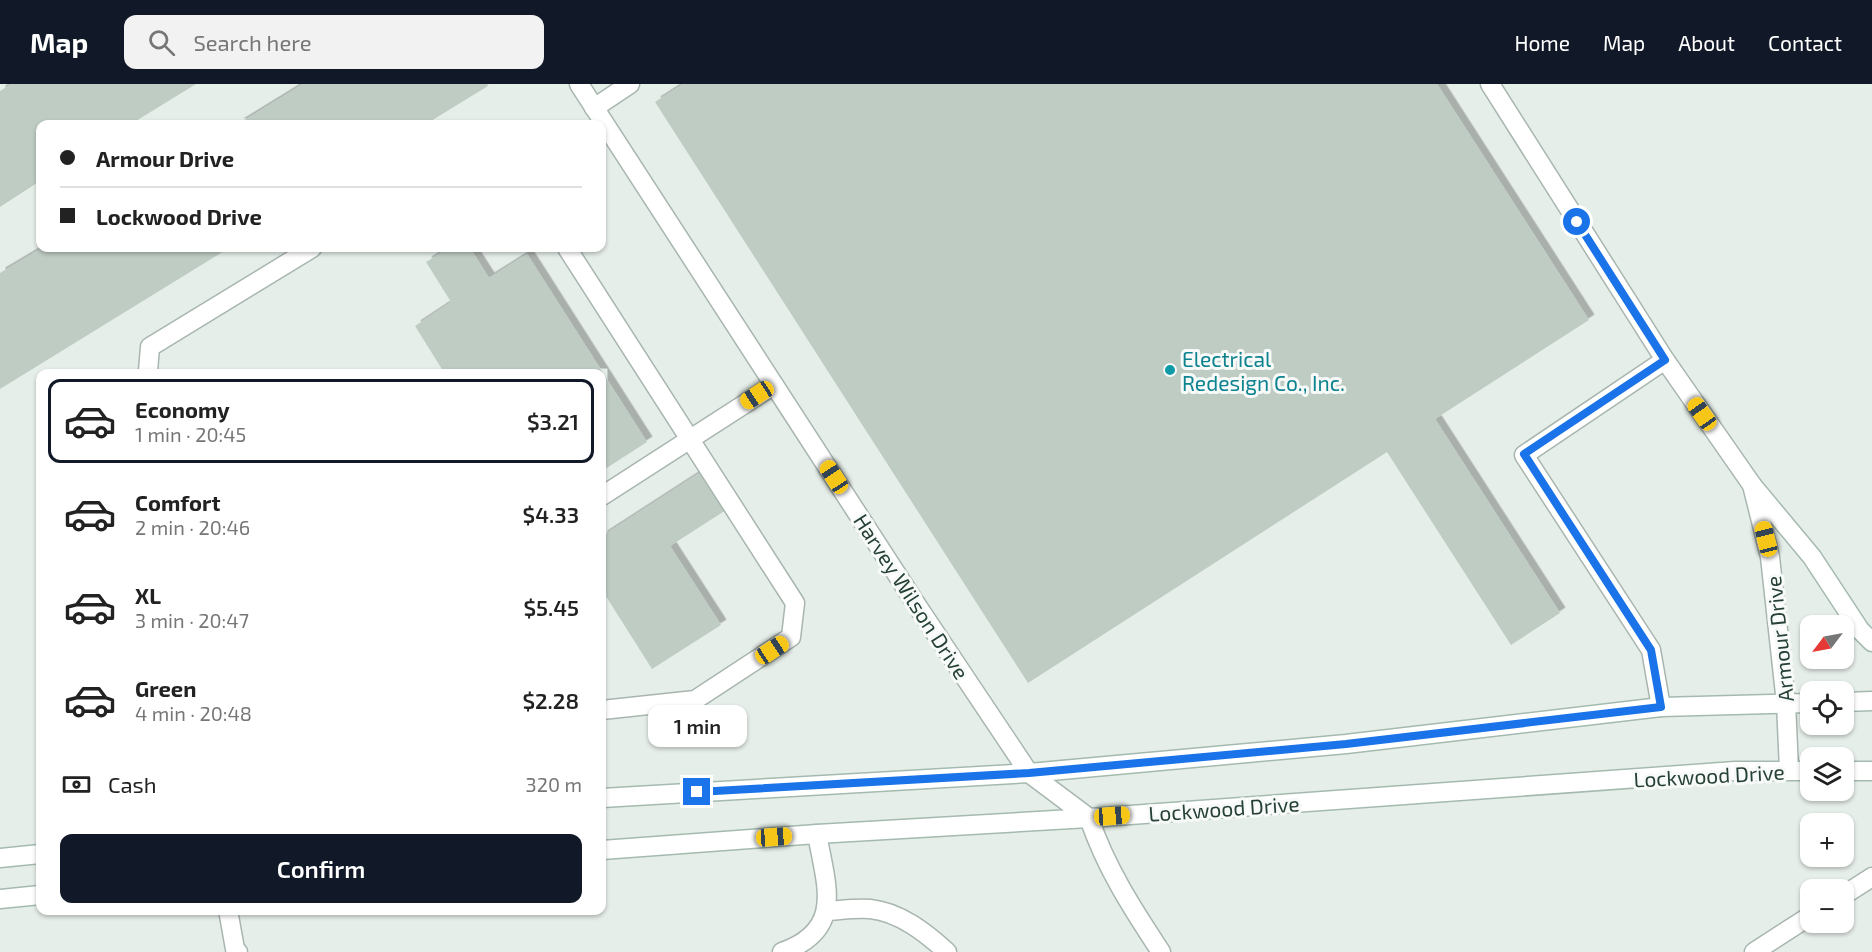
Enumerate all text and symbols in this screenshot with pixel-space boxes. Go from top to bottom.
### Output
search box [124,15,544,69]
text: Map [30,25,88,59]
icon: search [145,26,178,59]
text: Search here [193,29,312,55]
text: Home [1514,30,1570,55]
text: Map [1603,30,1645,55]
text: About [1678,30,1735,55]
text: Contact [1768,30,1842,55]
text: Armour Drive [96,145,234,171]
text: Lockwood Drive [96,203,262,229]
route start [1563,208,1590,235]
place label: Electrical Redesign Co., Inc. [1182,346,1345,395]
marker: Electrical Redesign Co., Inc. [1163,363,1177,377]
car [737,378,777,412]
icon: car [63,394,117,448]
car [1684,394,1720,434]
text: Economy [135,396,230,422]
text: $3.21 [527,408,579,434]
text: 1 min · 20:45 [135,422,246,446]
car [817,457,851,497]
icon: car [63,487,117,541]
text: Comfort [135,489,220,515]
text: $4.33 [523,501,579,527]
street label: Harvey Wilson Drive [849,509,975,683]
text: 2 min · 20:46 [135,515,250,539]
car [1753,519,1779,559]
street label: Armour Drive [1760,575,1798,703]
icon: car [63,580,117,634]
text: XL [135,582,161,608]
text: $5.45 [524,594,579,620]
text: 3 min · 20:47 [135,608,249,632]
north arrow [1800,615,1854,669]
map controls [1800,615,1854,933]
car [752,633,792,667]
icon: car [63,673,117,727]
text: Green [135,675,197,701]
button: locate [1800,681,1854,735]
text: $2.28 [522,687,579,713]
text: 4 min · 20:48 [135,701,252,725]
callout: 1 min [648,705,746,747]
text: 1 min [674,714,721,738]
button: layers [1800,747,1854,801]
street label: Lockwood Drive [1633,759,1785,791]
icon: cash [60,768,93,801]
text: Cash [108,771,157,797]
text: 320 m [526,772,582,796]
route end [683,778,710,805]
street label: Lockwood Drive [1148,790,1300,826]
car [1093,806,1131,826]
button: + [1800,813,1854,867]
car [755,827,793,847]
button: Confirm [60,834,582,903]
button: − [1800,879,1854,933]

